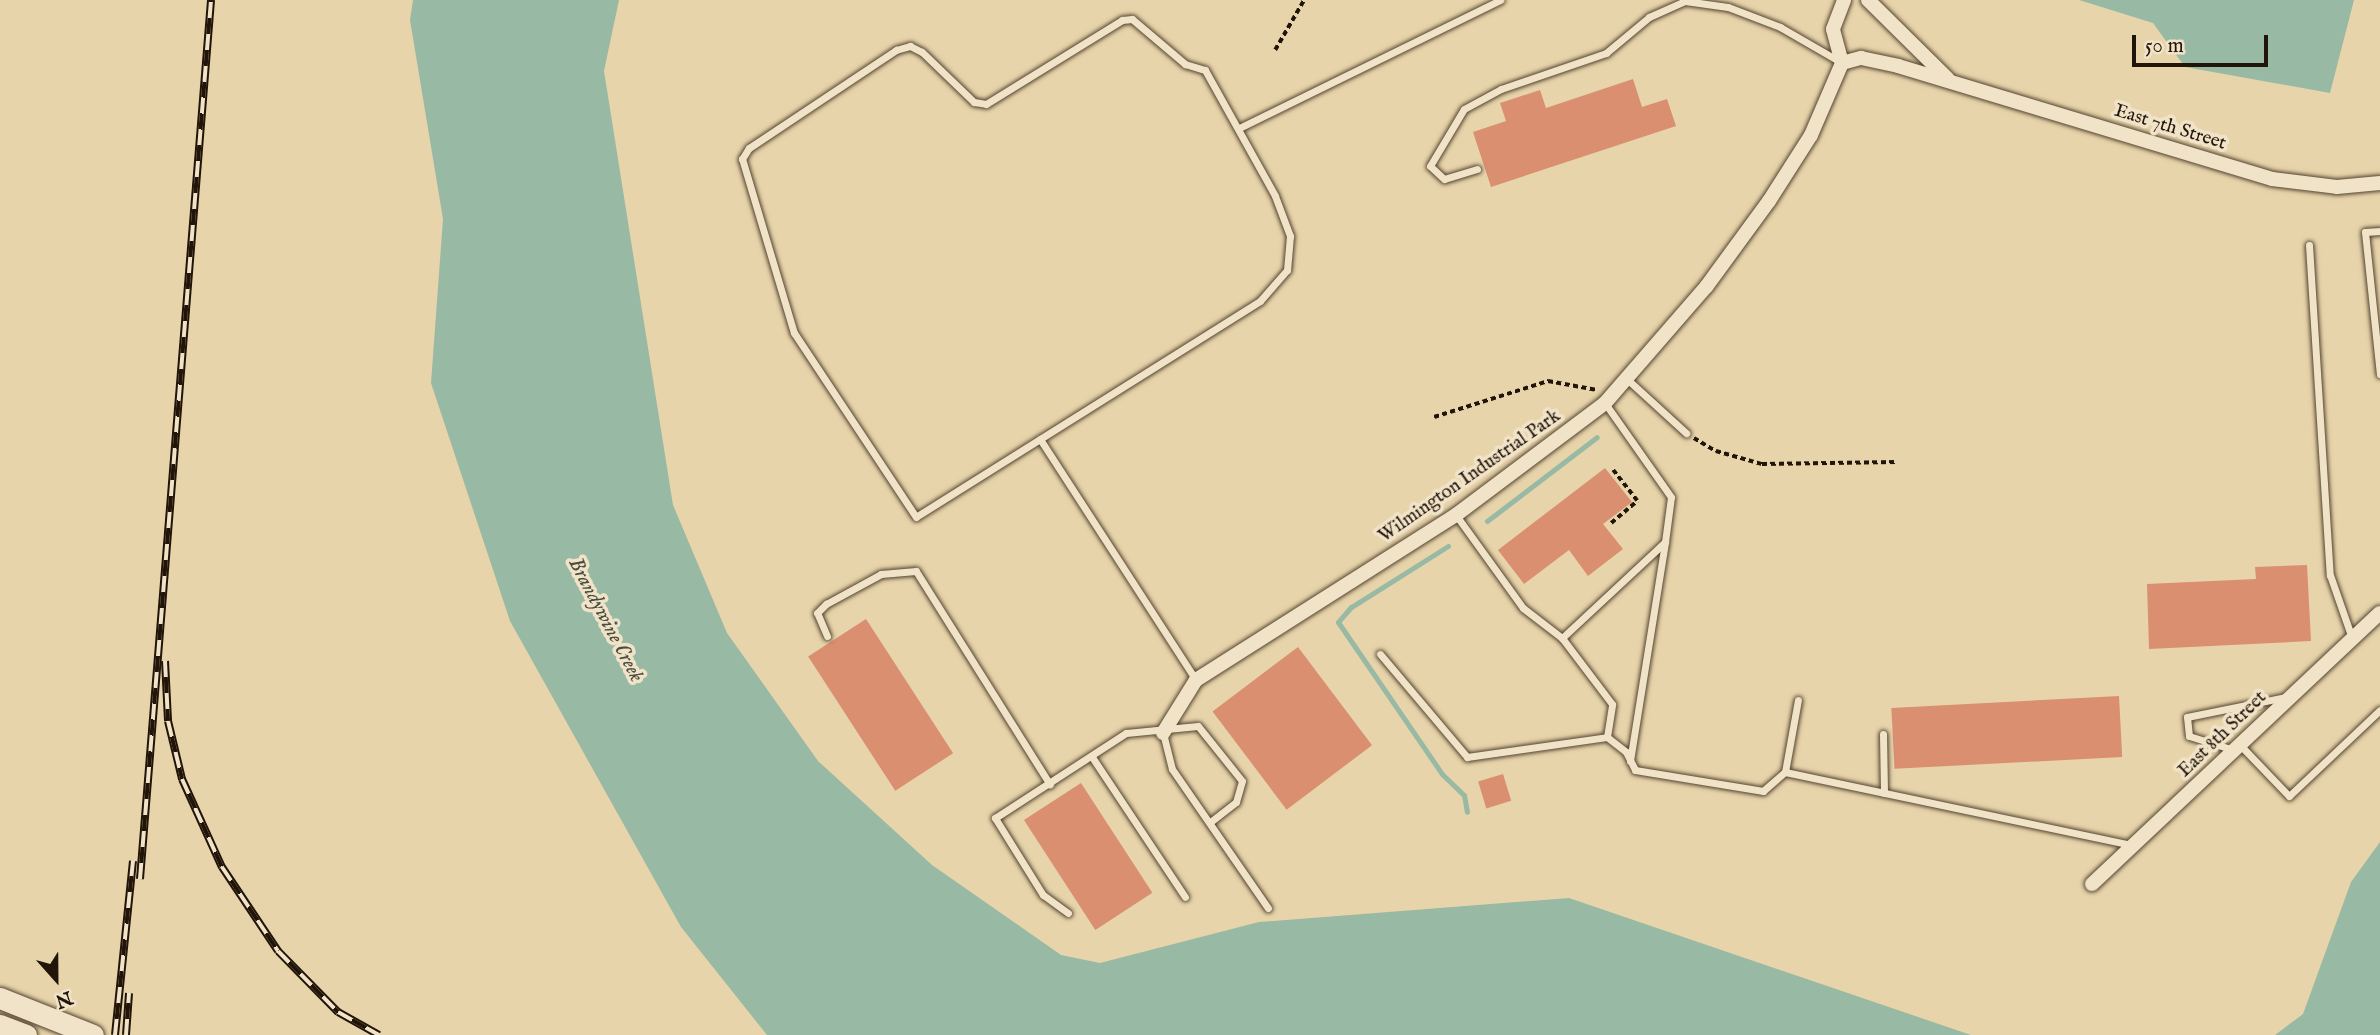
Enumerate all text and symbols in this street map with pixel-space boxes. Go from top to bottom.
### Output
scale bar [2135,21,2272,65]
text: 50 m [2145,33,2184,60]
street label: East 7th Street [2111,100,2229,156]
street label: Wilmington Industrial Park [1375,405,1565,549]
water label: Brandywine Creek [562,553,648,687]
street label: East 8th Street [2174,687,2272,783]
north arrow [21,944,91,1014]
text: N [52,984,76,1013]

